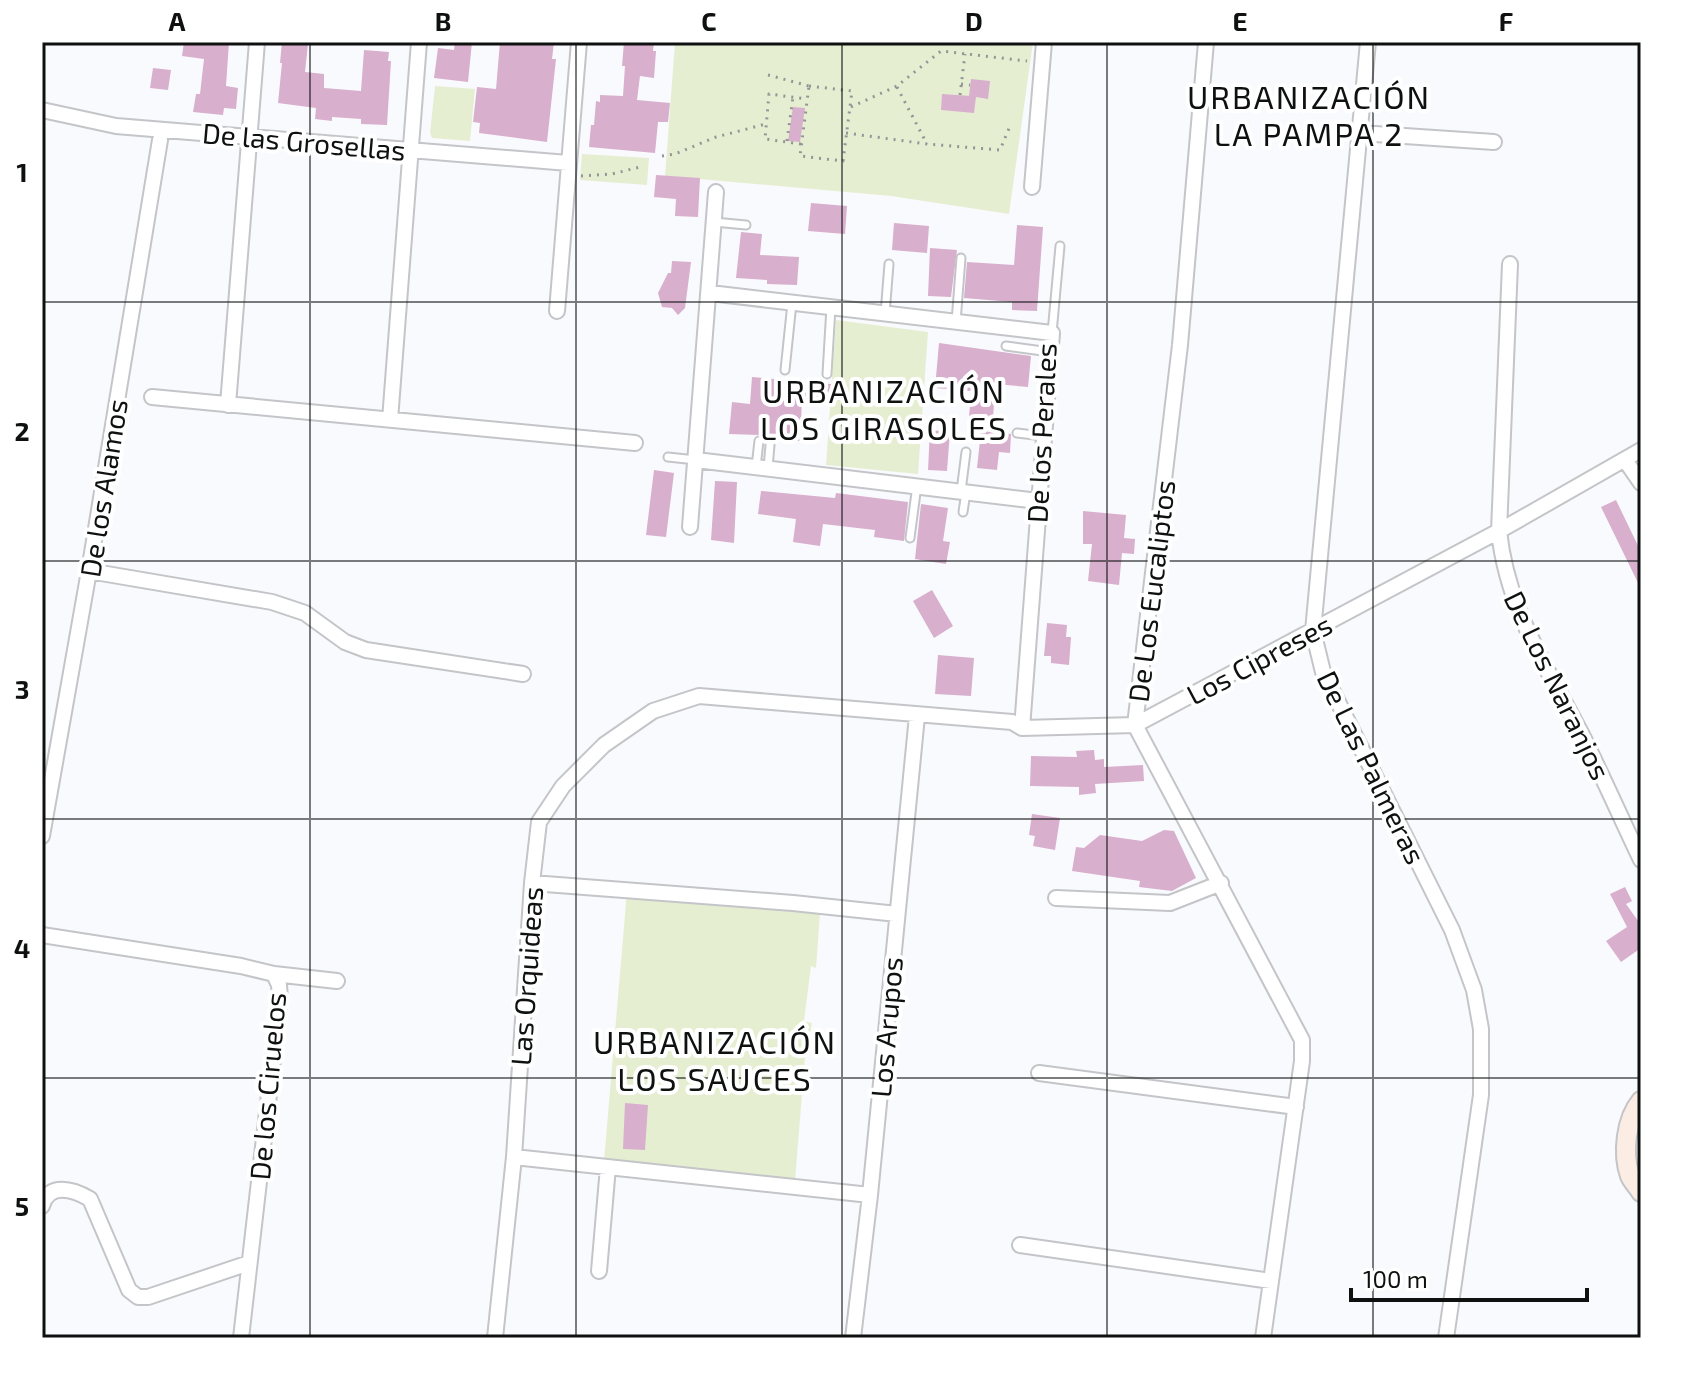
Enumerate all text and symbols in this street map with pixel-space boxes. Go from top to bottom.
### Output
text: A [169,5,186,36]
text: B [435,5,451,36]
text: C [701,5,717,36]
text: D [965,5,983,36]
text: E [1232,5,1248,36]
text: F [1499,5,1513,36]
district label: URBANIZACIÓN LA PAMPA 2 [1187,77,1431,152]
street label: De las Grosellas [201,115,407,167]
text: 1 [16,156,28,187]
street label: De los Perales [1019,342,1063,524]
district label: URBANIZACIÓN LOS GIRASOLES [760,371,1008,446]
street label: De los Alamos [72,397,134,579]
text: 2 [14,415,30,446]
street label: De Los Eucaliptos [1121,478,1181,704]
street label: De Los Naranjos [1498,585,1618,785]
street label: Los Cipreses [1181,607,1337,711]
street label: De Las Palmeras [1311,665,1433,869]
text: 3 [15,673,29,704]
street label: Las Orquideas [503,885,549,1067]
text: 4 [14,932,30,963]
street label: Los Arupos [863,955,909,1099]
street label: De los Ciruelos [242,991,292,1181]
district label: URBANIZACIÓN LOS SAUCES [593,1022,837,1097]
text: 5 [15,1190,29,1221]
scale bar [1351,1252,1587,1302]
text: 100 m [1363,1264,1428,1293]

